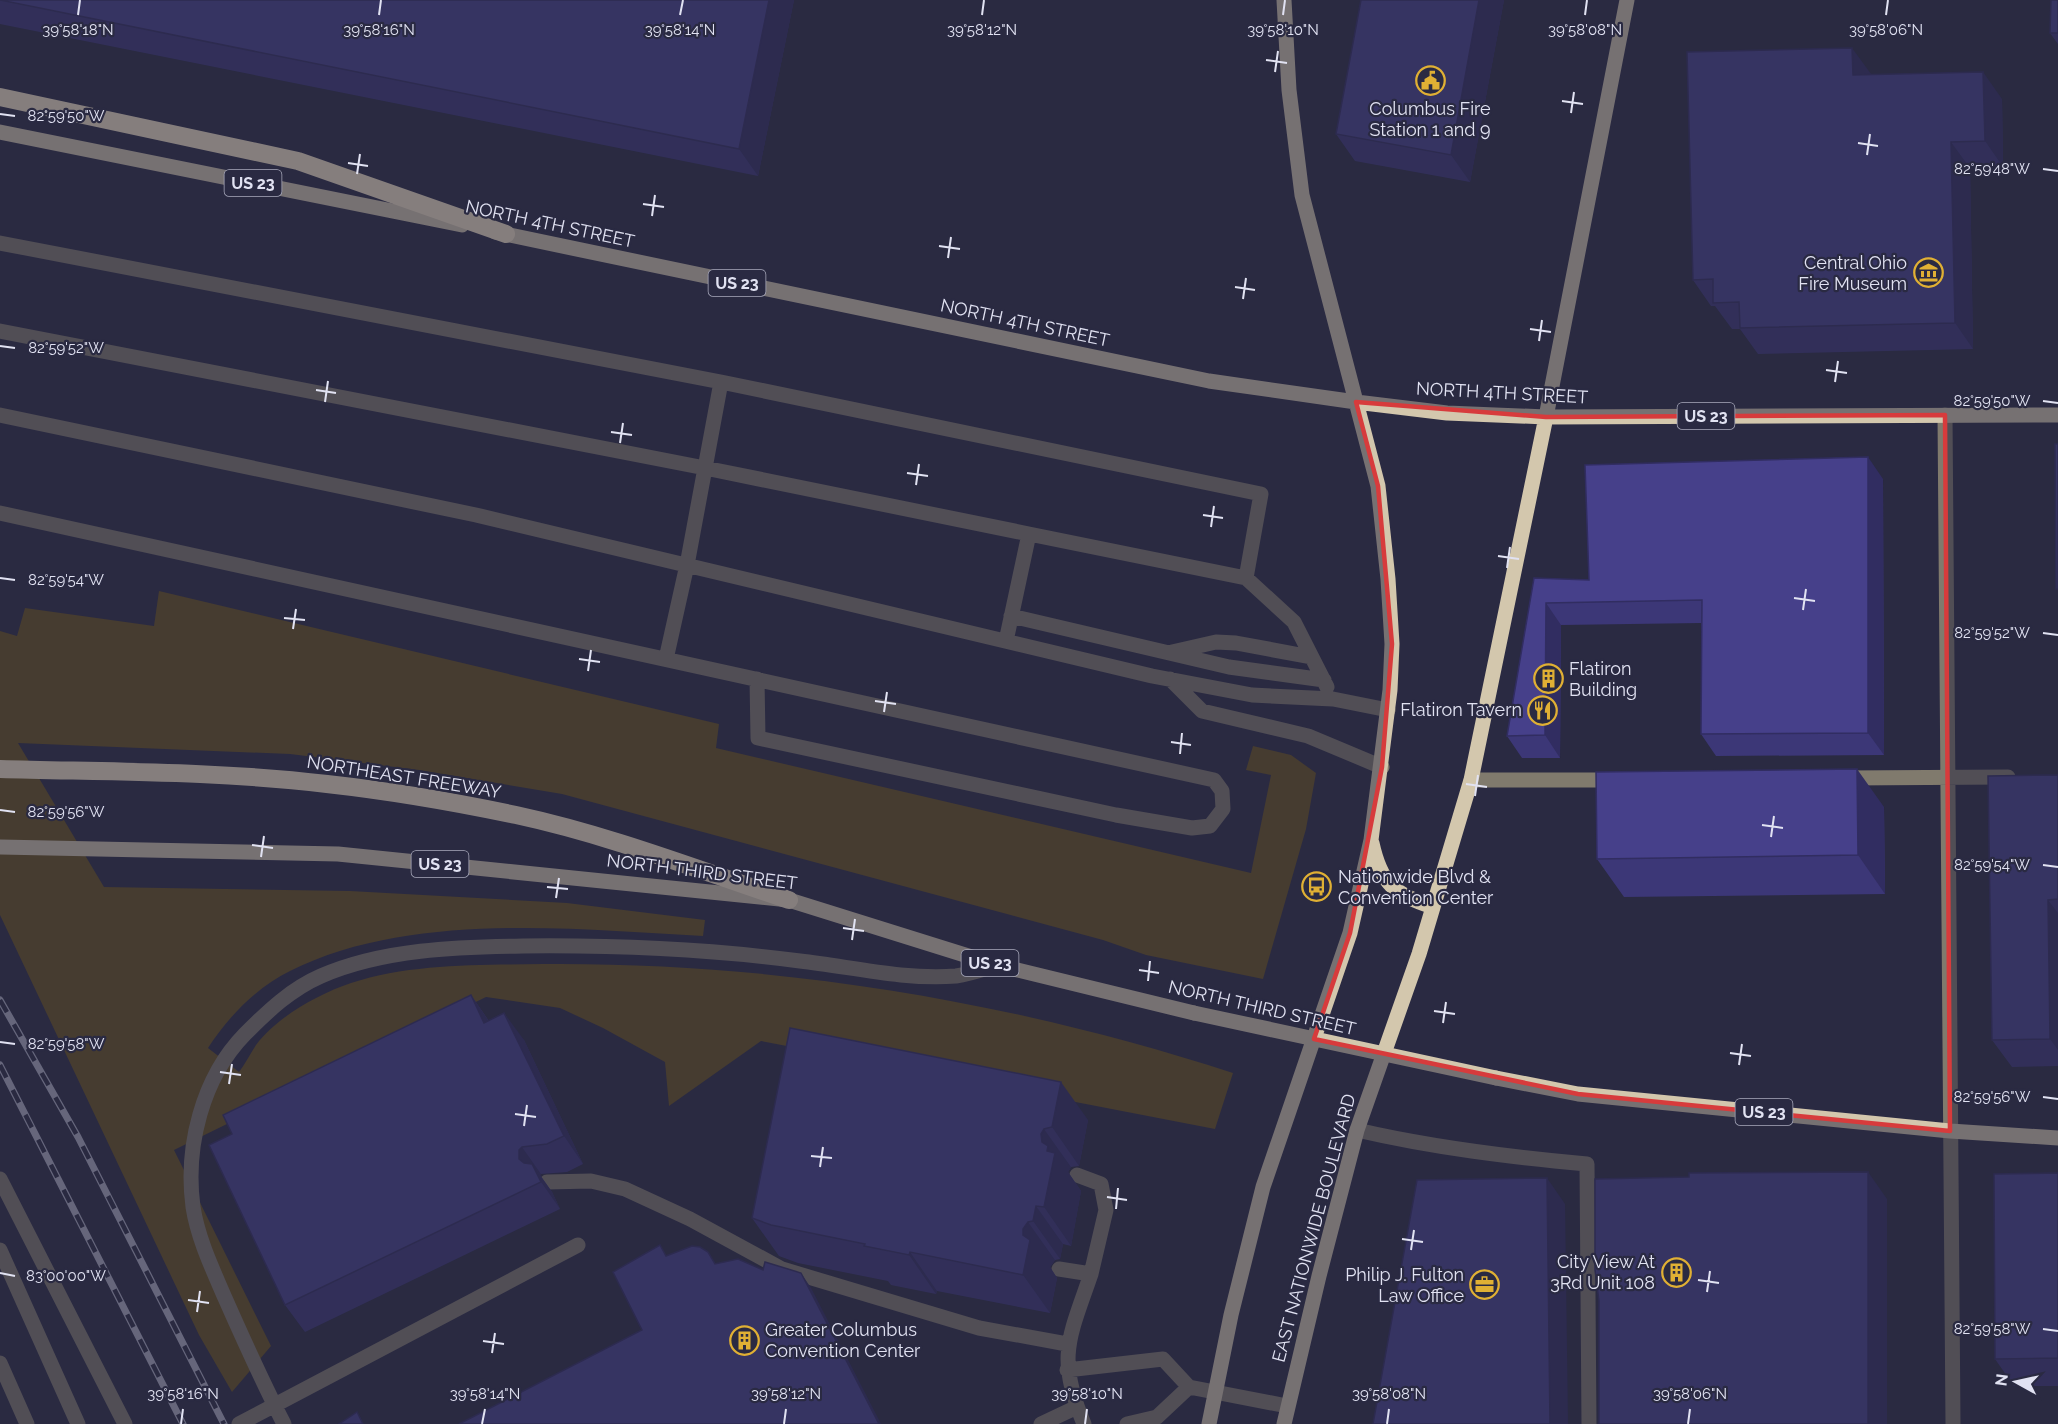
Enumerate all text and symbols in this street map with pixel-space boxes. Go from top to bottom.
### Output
text: 39°58'18"N [42,21,114,39]
text: 39°58'16"N [343,21,415,39]
text: 39°58'14"N [645,21,715,39]
text: 39°58'12"N [947,21,1017,39]
text: 39°58'10"N [1247,21,1319,39]
text: 39°58'08"N [1548,21,1622,39]
text: 39°58'06"N [1849,21,1923,39]
public building icon: Columbus Fire Station 1 and 9 [1414,64,1446,96]
place label: Columbus Fire Station 1 and 9 [1369,98,1491,140]
text: 82°59'50"W [28,107,105,125]
text: 82°59'48"W [1954,160,2030,178]
road number: US 23 [224,170,282,196]
street label: NORTH 4TH STREET [464,195,637,252]
place label: Central Ohio Fire Museum [1798,252,1907,294]
museum icon: Central Ohio Fire Museum [1912,257,1944,289]
road number: US 23 [708,270,766,296]
street label: NORTH 4TH STREET [939,294,1112,351]
text: 82°59'52"W [28,339,104,357]
street label: NORTH 4TH STREET [1415,378,1589,407]
text: 82°59'50"W [1954,392,2031,410]
road number: US 23 [1678,403,1734,429]
text: 82°59'54"W [28,571,104,589]
text: 82°59'52"W [1954,624,2030,642]
place label: Flatiron Building [1569,658,1637,700]
building icon: Flatiron Building [1532,663,1564,695]
restaurant icon: Flatiron Tavern [1527,694,1559,726]
place label: Flatiron Tavern [1400,699,1522,720]
street label: NORTHEAST FREEWAY [305,751,503,802]
text: 82°59'56"W [28,803,105,821]
street label: NORTH THIRD STREET [606,849,799,894]
road number: US 23 [412,851,468,877]
text: 82°59'54"W [1954,856,2030,874]
place label: Nationwide Blvd & Convention Center [1338,866,1494,908]
bus stop icon: Nationwide Blvd & Convention Center [1301,871,1333,903]
road number: US 23 [962,950,1018,976]
street label: NORTH THIRD STREET [1166,976,1358,1039]
text: 82°59'58"W [28,1035,105,1053]
text: 82°59'56"W [1954,1088,2031,1106]
street label: EAST NATIONWIDE BOULEVARD [1268,1091,1360,1364]
road number: US 23 [1736,1099,1792,1125]
place label: City View At 3Rd Unit 108 [1550,1251,1655,1293]
building icon: City View At 3Rd Unit 108 [1660,1256,1692,1288]
place label: Philip J. Fulton Law Office [1345,1264,1464,1306]
text: 83°00'00"W [26,1267,106,1285]
office icon: Philip J. Fulton Law Office [1469,1269,1501,1301]
place label: Greater Columbus Convention Center [765,1319,921,1361]
text: 82°59'58"W [1954,1320,2031,1338]
building icon: Greater Columbus Convention Center [728,1324,760,1356]
north arrow [1986,1352,2046,1412]
text: N [1991,1373,2012,1387]
text: 39°58'16"N [147,1385,219,1403]
text: 39°58'14"N [450,1385,520,1403]
text: 39°58'12"N [751,1385,821,1403]
text: 39°58'10"N [1051,1385,1123,1403]
text: 39°58'08"N [1352,1385,1426,1403]
text: 39°58'06"N [1653,1385,1727,1403]

